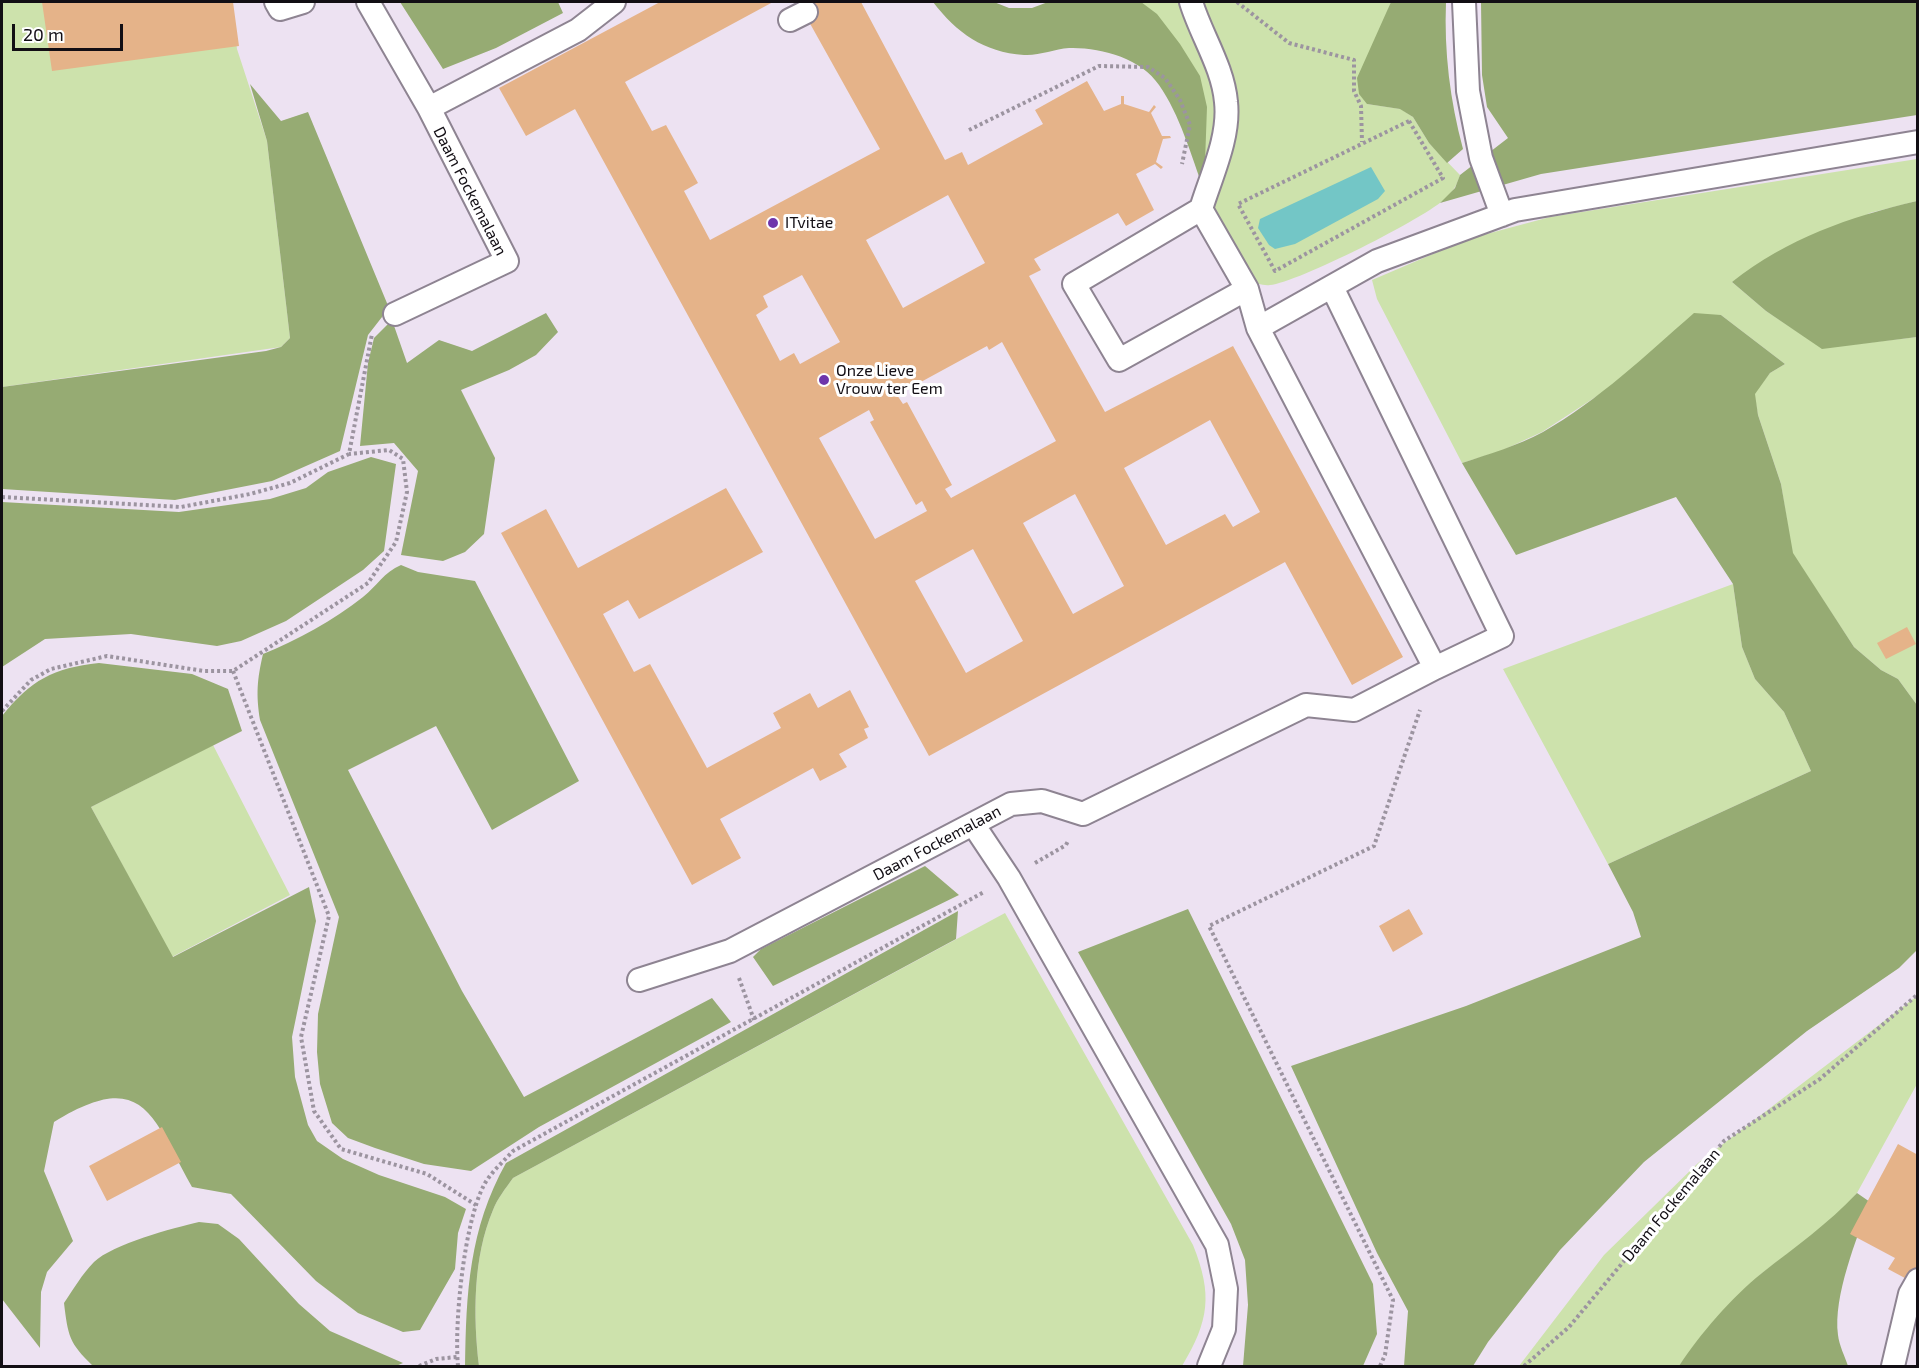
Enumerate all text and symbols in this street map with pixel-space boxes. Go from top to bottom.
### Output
scale bar [15,12,126,50]
text: 20 m [23,23,64,45]
street label: Daam Fockemalaan [429,123,511,259]
place label: ITvitae [785,213,833,233]
marker: ITvitae [766,216,780,230]
place label: Onze Lieve Vrouw ter Eem [836,361,943,399]
marker: Onze Lieve Vrouw ter Eem [817,373,831,387]
street label: Daam Fockemalaan [870,801,1004,885]
street label: Daam Fockemalaan [1618,1144,1724,1266]

